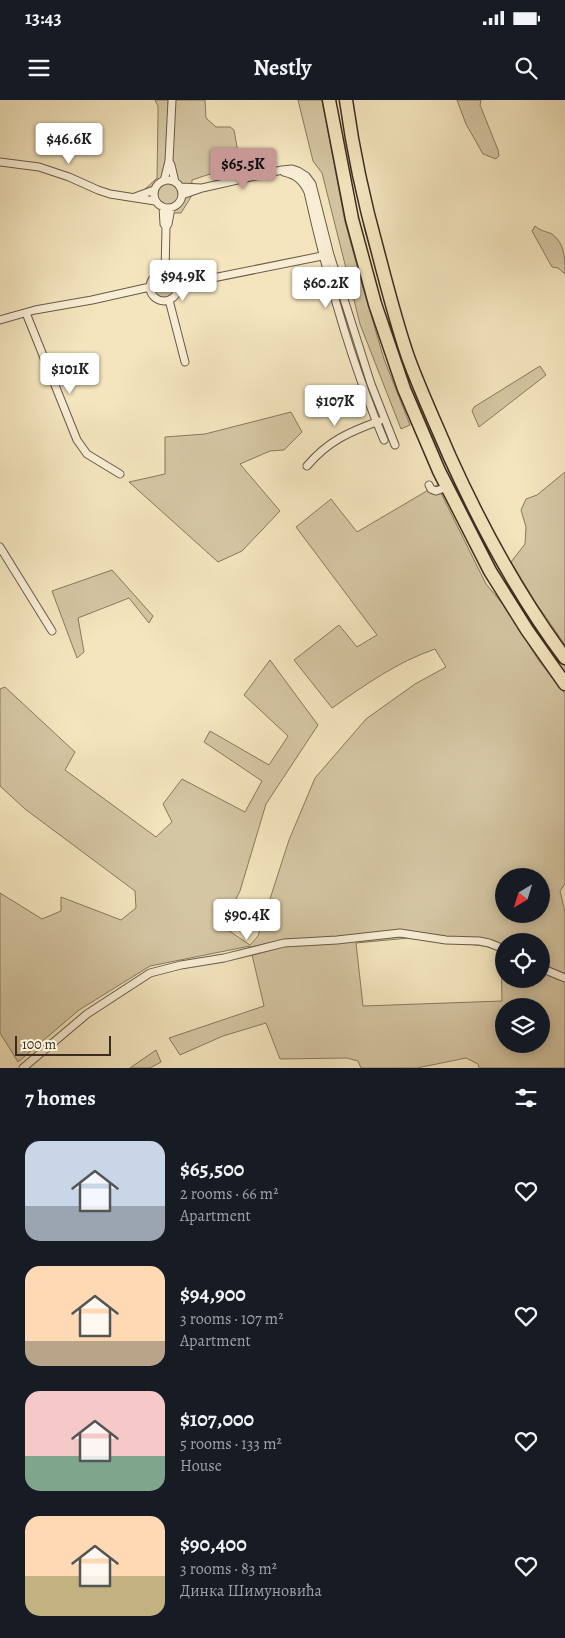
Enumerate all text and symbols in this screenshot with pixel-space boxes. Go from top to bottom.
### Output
text: 13:43 [25,5,62,31]
text: Nestly [253,53,312,83]
icon: menu [25,54,53,82]
icon: search [512,54,540,82]
pin: $46.6K [28,122,110,165]
text: $46.6K [47,128,91,150]
pin: $65.5K [202,148,284,190]
text: $65.5K [221,153,265,175]
pin: $94.9K [142,260,224,302]
text: $94.9K [161,265,205,287]
pin: $60.2K [285,266,367,309]
text: $60.2K [303,272,349,294]
pin: $101K [35,352,105,395]
text: $101K [51,358,89,380]
pin: $107K [300,384,370,427]
text: $107K [316,390,354,412]
north arrow [495,868,550,922]
map controls [495,868,550,1053]
pin: $90.4K [206,898,288,941]
text: $90.4K [224,904,270,926]
button: locate [495,933,550,988]
button: layers [495,998,550,1053]
scale bar [15,1033,111,1056]
text: 100 m [22,1035,56,1054]
text: 7 homes [25,1084,96,1112]
icon: filters [512,1084,540,1112]
text: $65,500 [180,1155,244,1183]
icon: home [65,1161,125,1221]
icon: heart [512,1177,540,1205]
text: 2 rooms · 66 m² [180,1183,278,1205]
text: Apartment [180,1205,251,1227]
text: $94,900 [180,1280,246,1308]
icon: home [65,1286,125,1346]
icon: heart [512,1302,540,1330]
text: 3 rooms · 107 m² [180,1308,283,1330]
text: Apartment [180,1330,251,1352]
text: $107,000 [180,1405,254,1433]
icon: home [65,1411,125,1471]
icon: heart [512,1427,540,1455]
text: 5 rooms · 133 m² [180,1433,282,1455]
text: House [180,1455,222,1477]
text: $90,400 [180,1530,247,1558]
icon: home [65,1536,125,1596]
icon: heart [512,1552,540,1580]
text: 3 rooms · 83 m² [180,1558,277,1580]
text: Динка Шимуновића [180,1580,322,1602]

